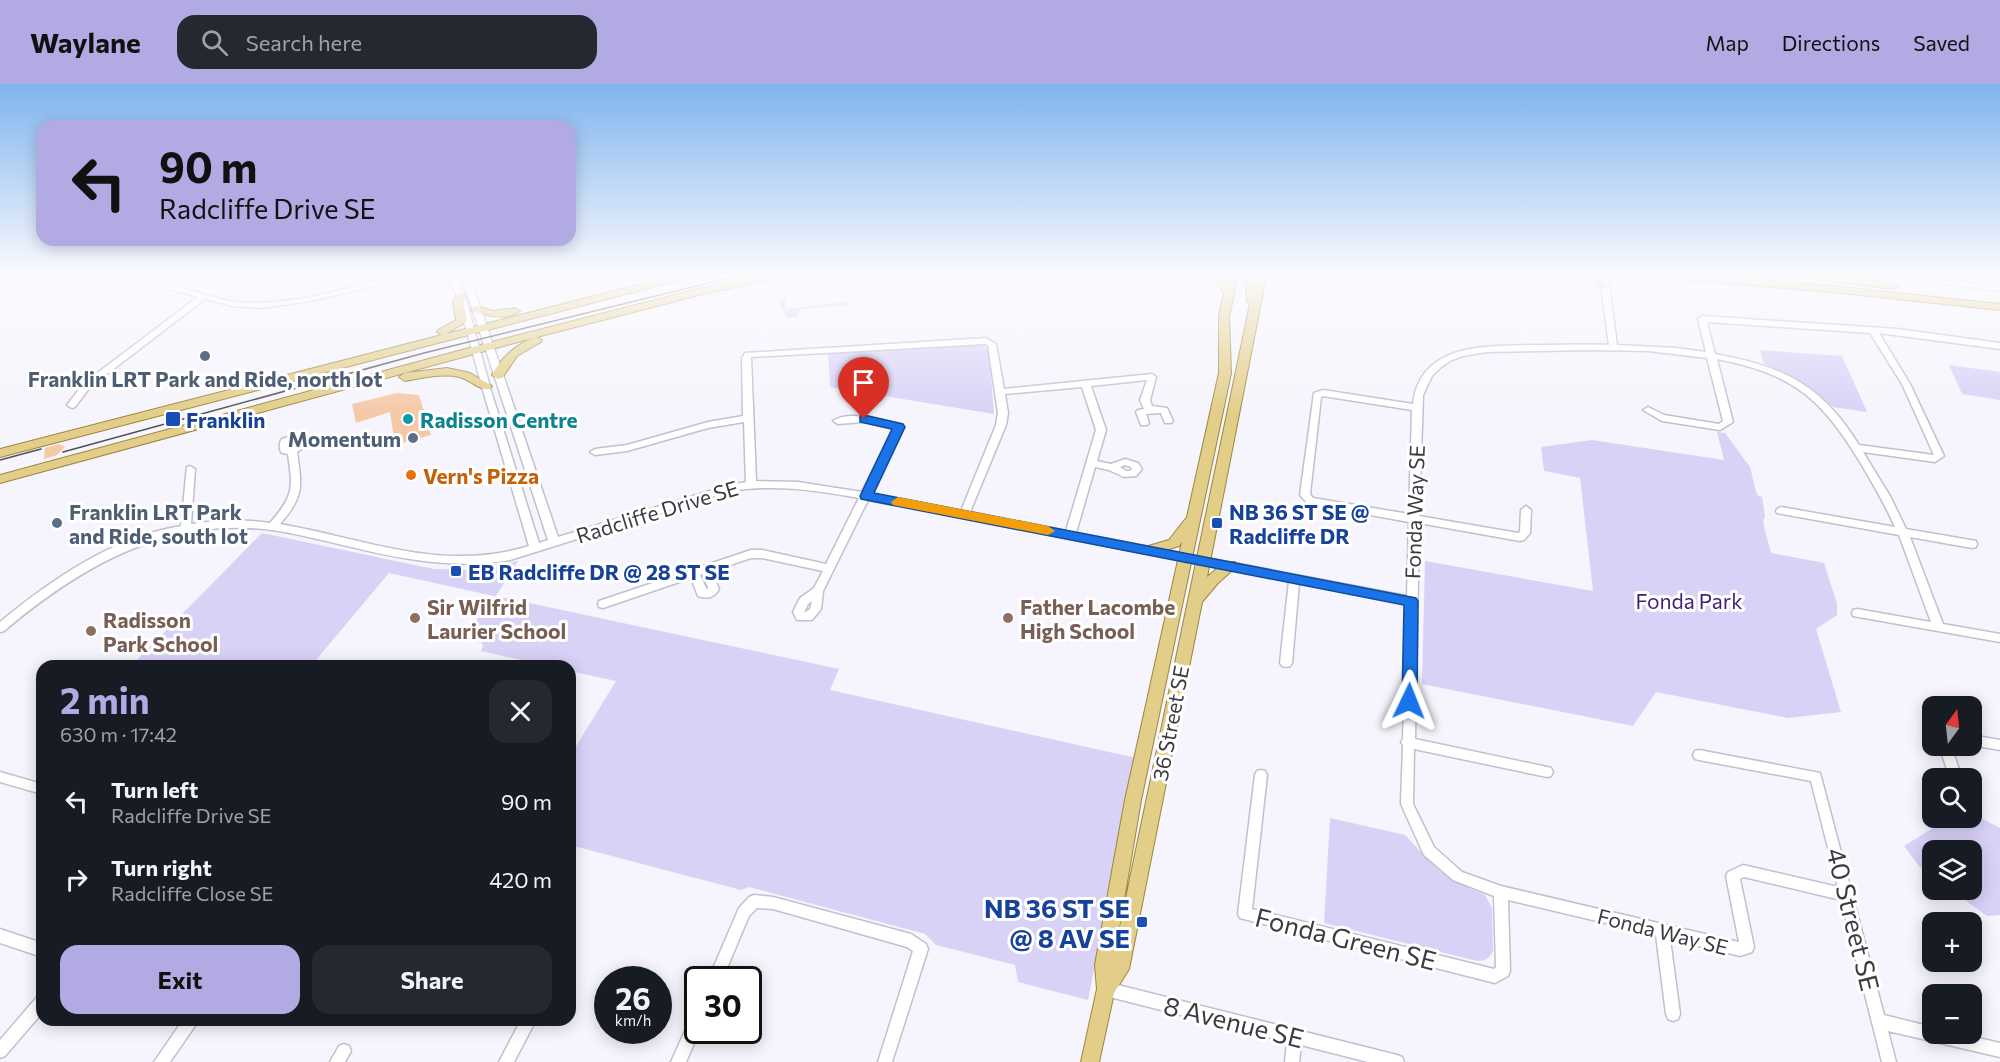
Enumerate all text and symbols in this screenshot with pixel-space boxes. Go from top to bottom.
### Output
search box [177,15,597,69]
text: Waylane [30,25,141,59]
icon: search [198,26,231,59]
text: Search here [246,29,362,56]
text: Map [1706,30,1749,55]
text: Directions [1782,30,1880,55]
text: Saved [1913,30,1970,55]
text: 90 m [159,140,258,192]
icon: left [60,144,138,222]
text: Radcliffe Drive SE [159,192,376,225]
marker: Franklin LRT Park and Ride, north lot [198,349,212,363]
pin [838,357,889,419]
place label: Franklin LRT Park and Ride, north lot [28,366,382,391]
icon: arrive [847,366,880,399]
place label: Franklin [186,407,265,432]
place label: Radisson Centre [420,407,578,432]
marker: Franklin [164,410,182,428]
marker: Radisson Centre [401,412,415,426]
place label: Momentum [288,426,401,451]
marker: Momentum [406,431,420,445]
street label: Fonda Way SE [1399,445,1429,579]
place label: Vern's Pizza [423,463,539,488]
marker: Vern's Pizza [404,468,418,482]
street label: Radcliffe Drive SE [573,474,741,548]
place label: Franklin LRT Park and Ride, south lot [69,499,248,548]
place label: NB 36 ST SE @ Radcliffe DR [1229,499,1370,548]
marker: Franklin LRT Park and Ride, south lot [50,516,64,530]
marker: NB 36 ST SE @ Radcliffe DR [1210,516,1224,530]
place label: EB Radcliffe DR @ 28 ST SE [468,559,730,584]
marker: EB Radcliffe DR @ 28 ST SE [449,564,463,578]
park label: Fonda Park [1635,588,1743,613]
place label: Sir Wilfrid Laurier School [427,594,566,643]
place label: Father Lacombe High School [1020,594,1175,643]
place label: Radisson Park School [103,607,218,656]
marker: Sir Wilfrid Laurier School [408,611,422,625]
marker: Father Lacombe High School [1001,611,1015,625]
marker: Radisson Park School [84,624,98,638]
street label: 36 Street SE [1147,663,1193,783]
position arrow [1377,669,1441,733]
text: 2 min [60,677,150,721]
button: close [489,680,552,743]
north arrow [1922,696,1982,756]
map controls [1922,696,1982,1044]
text: 630 m · 17:42 [60,722,177,746]
button: search [1922,768,1982,828]
text: Turn left [111,776,198,803]
icon: left [60,785,93,818]
text: 90 m [501,788,552,815]
text: Radcliffe Drive SE [111,803,271,827]
button: layers [1922,840,1982,900]
street label: 40 Street SE [1821,844,1887,994]
text: Turn right [111,854,212,881]
icon: right [60,863,93,896]
text: 420 m [489,866,552,893]
text: Radcliffe Close SE [111,881,273,905]
place label: NB 36 ST SE @ 8 AV SE [984,892,1130,953]
street label: Fonda Green SE [1252,901,1440,975]
street label: Fonda Way SE [1595,903,1731,959]
button: + [1922,912,1982,972]
marker: NB 36 ST SE @ 8 AV SE [1135,915,1149,929]
button: Exit [60,945,300,1014]
button: Share [312,945,552,1014]
speed limit sign: 30 [684,966,762,1044]
text: 26 [615,979,651,1016]
button: − [1922,984,1982,1044]
street label: 8 Avenue SE [1161,989,1307,1053]
text: km/h [615,1011,651,1029]

